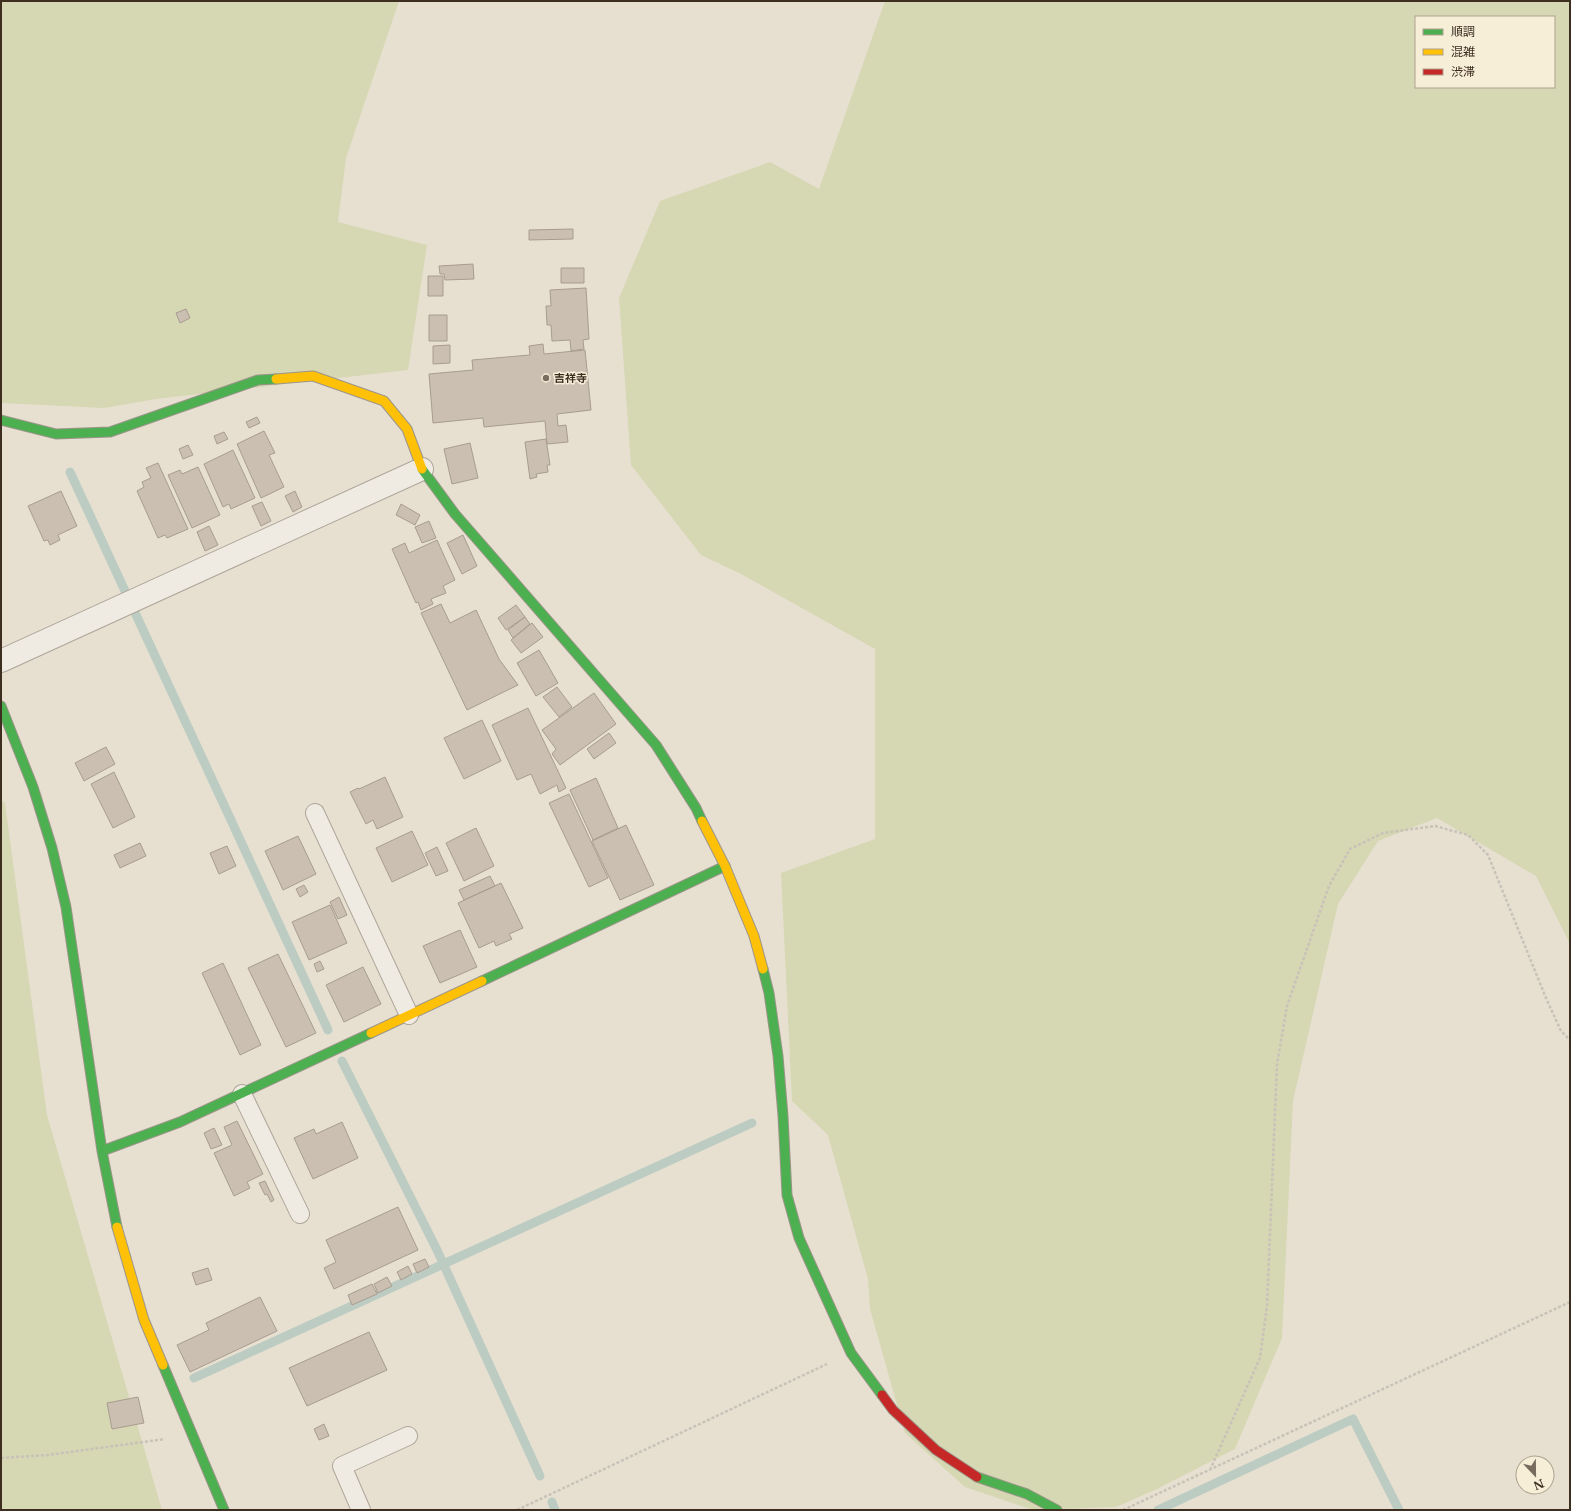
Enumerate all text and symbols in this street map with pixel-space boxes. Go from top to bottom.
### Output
legend [1415,16,1555,88]
text: 順調 [1451,24,1475,39]
text: 混雑 [1451,44,1475,59]
text: 渋滞 [1451,64,1475,79]
place label: 吉祥寺 [554,371,587,385]
marker: 吉祥寺 [541,373,551,383]
north arrow [1515,1455,1555,1495]
text: N [1531,1476,1546,1493]

